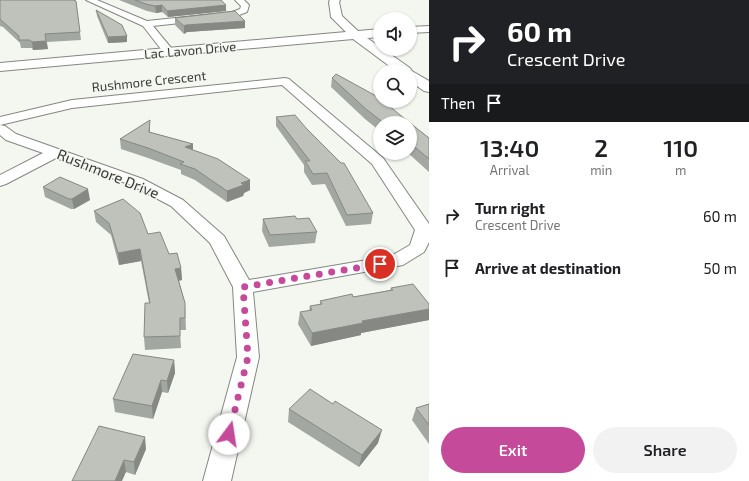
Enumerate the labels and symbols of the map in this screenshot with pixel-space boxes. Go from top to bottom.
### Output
street label: Lac Lavon Drive [143,38,237,62]
street label: Rushmore Crescent [91,67,207,95]
street label: Rushmore Drive [55,144,162,202]
pin [363,247,397,281]
position arrow [208,413,250,455]

